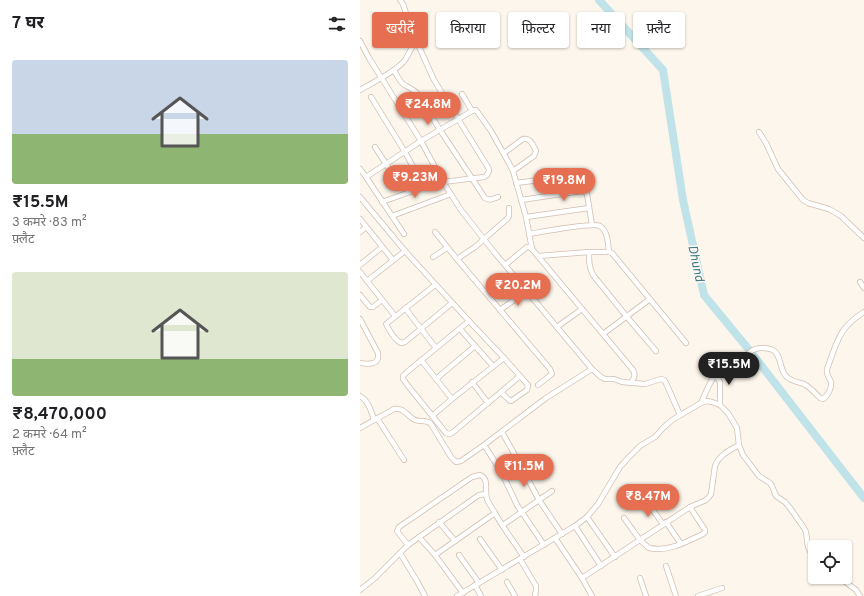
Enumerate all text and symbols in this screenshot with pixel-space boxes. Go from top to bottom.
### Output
chip: खरीदें [372,12,428,48]
chip: किराया [436,12,500,48]
chip: फ़िल्टर [508,12,569,48]
chip: नया [577,12,625,48]
chip: फ़्लैट [633,12,685,48]
text: 7 घर [12,13,44,35]
icon: filters [326,13,348,35]
icon: home [144,86,216,158]
pin: ₹24.8M [395,92,461,126]
text: ₹24.8M [405,97,451,113]
pin: ₹9.23M [382,165,448,199]
pin: ₹19.8M [531,168,597,202]
text: ₹9.23M [392,170,438,186]
text: ₹19.8M [542,173,586,189]
text: ₹15.5M [12,192,69,214]
text: 3 कमरे · 83 m² [12,215,87,231]
text: फ़्लैट [12,232,35,248]
water label: Dhund [683,244,707,284]
pin: ₹20.2M [485,273,551,307]
text: ₹20.2M [495,278,541,294]
icon: home [144,298,216,370]
pin: ₹15.5M [696,352,762,386]
text: ₹15.5M [707,357,751,373]
text: ₹8,470,000 [12,404,107,426]
text: 2 कमरे · 64 m² [12,427,87,443]
text: फ़्लैट [12,444,35,460]
pin: ₹11.5M [491,454,557,488]
text: ₹11.5M [504,459,544,475]
pin: ₹8.47M [615,484,681,518]
text: ₹8.47M [625,489,671,505]
map controls [808,540,852,584]
button: locate [808,540,852,584]

